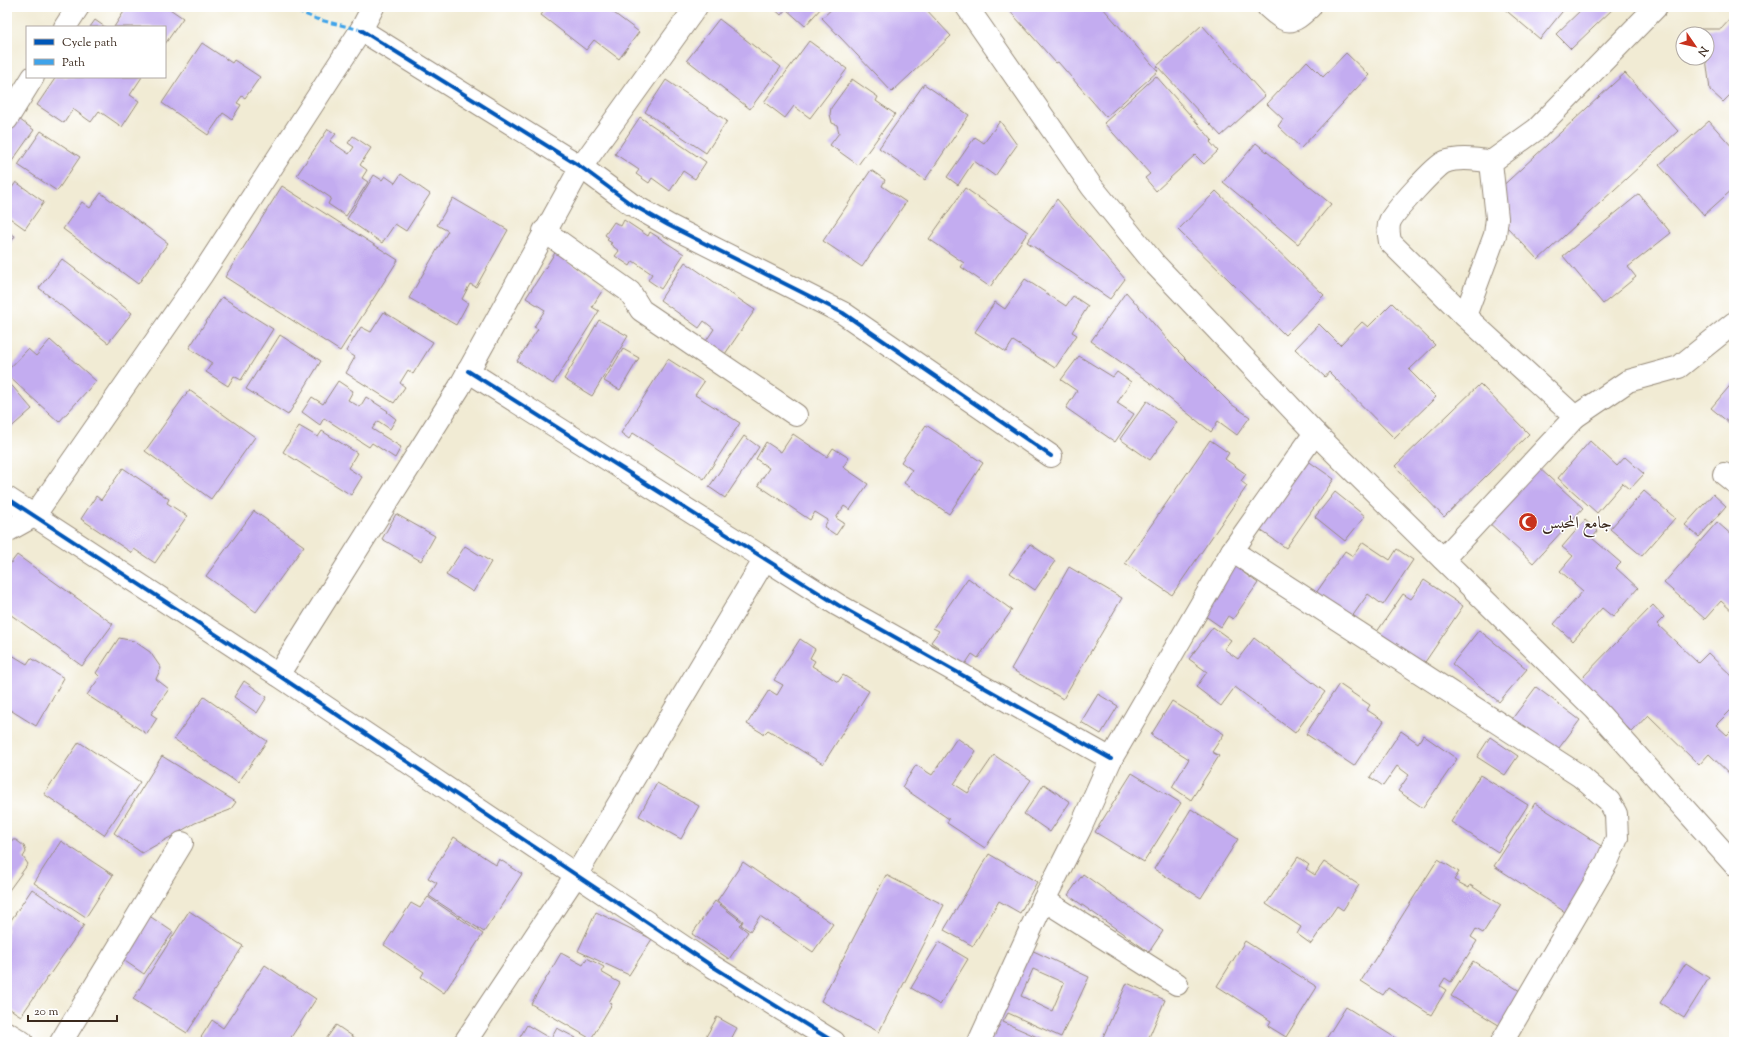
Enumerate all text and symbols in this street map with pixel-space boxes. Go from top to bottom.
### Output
legend [26,26,166,78]
north arrow [1675,26,1715,66]
text: Cycle path [62,34,117,52]
text: N [1693,42,1712,59]
text: Path [62,54,85,72]
mosque icon: جامع المحبس [1517,511,1539,533]
place label: جامع المحبس [1542,512,1612,538]
scale bar [28,997,117,1023]
text: 20 m [34,1003,59,1021]

